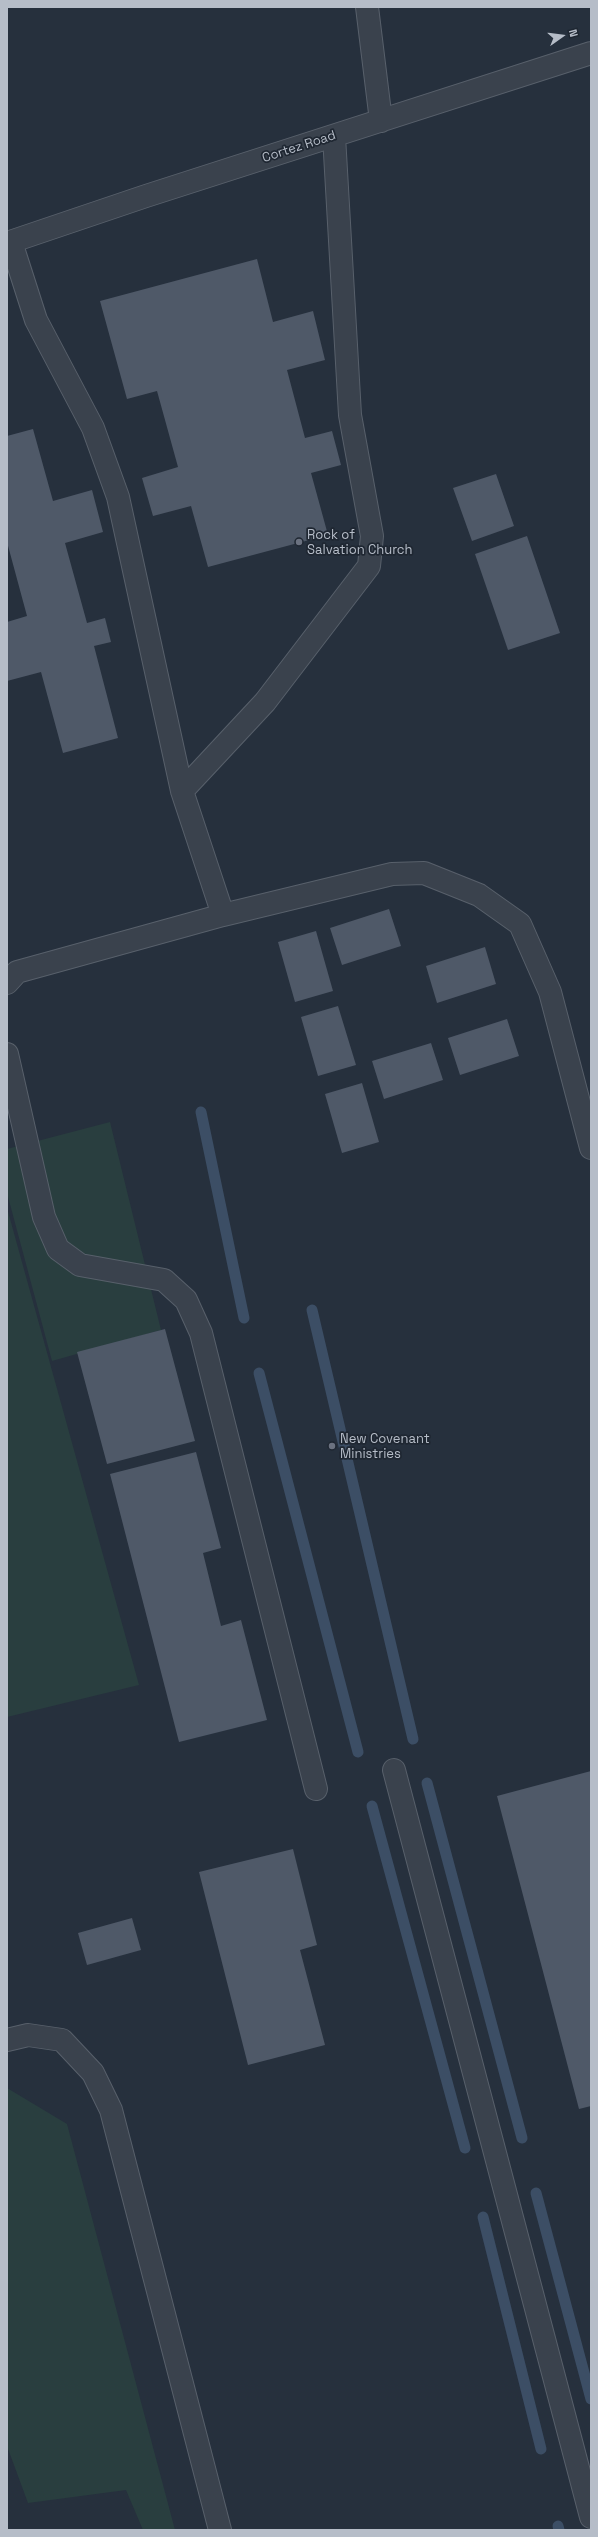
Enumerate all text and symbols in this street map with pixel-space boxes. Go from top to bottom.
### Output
north arrow [542,16,582,56]
text: N [566,28,581,38]
street label: Cortez Road [260,128,338,166]
place label: Rock of Salvation Church [307,527,413,558]
marker: Rock of Salvation Church [294,537,304,547]
place label: New Covenant Ministries [340,1431,430,1462]
marker: New Covenant Ministries [327,1441,337,1451]

